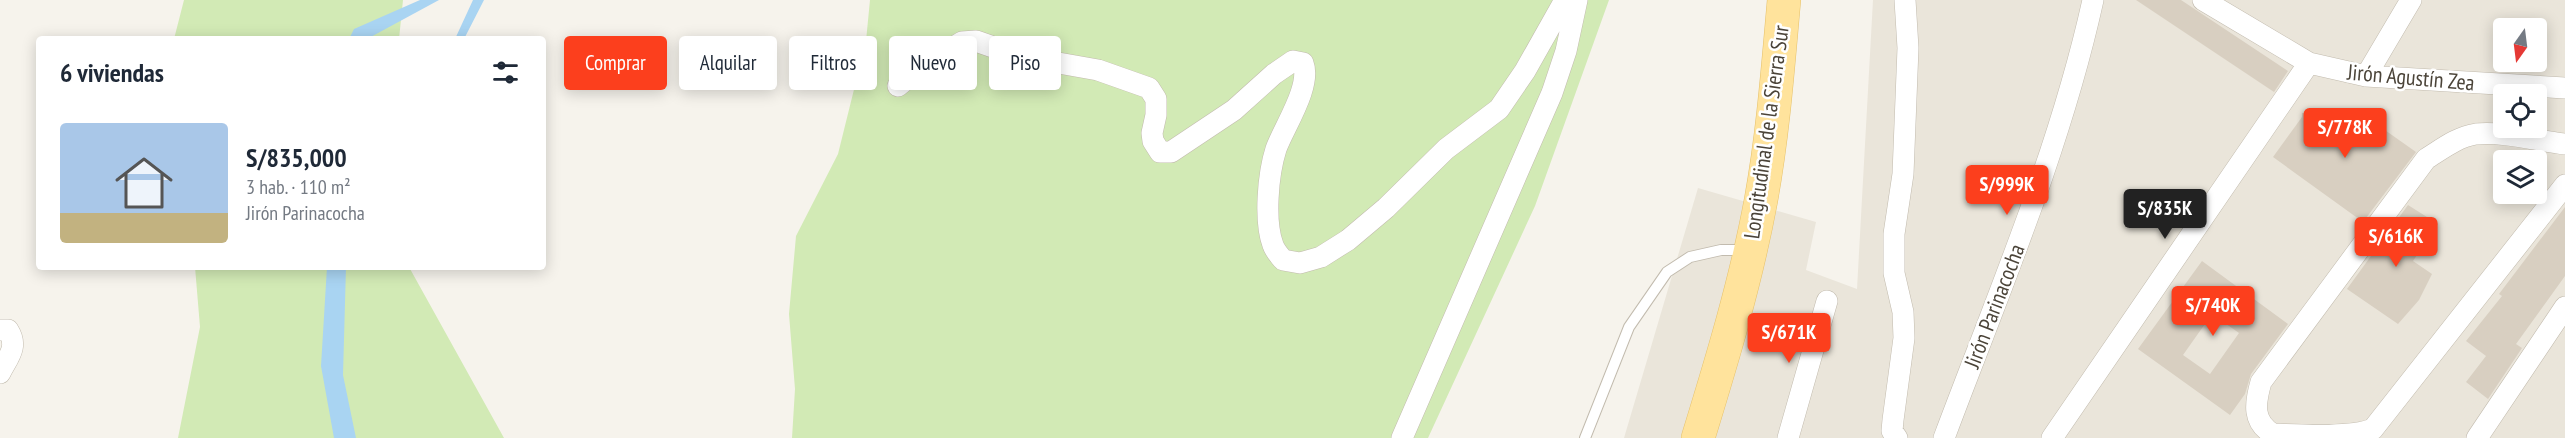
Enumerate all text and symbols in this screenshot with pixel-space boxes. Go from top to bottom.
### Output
north arrow [2493,18,2547,72]
map controls [2493,18,2547,204]
street label: Longitudinal de la Sierra Sur [1737,23,1795,241]
chip: Comprar [564,36,667,90]
chip: Alquilar [679,36,777,90]
chip: Filtros [789,36,877,90]
chip: Nuevo [889,36,977,90]
chip: Piso [989,36,1061,90]
text: 6 viviendas [60,56,164,89]
icon: filters [489,56,522,89]
street label: Jirón Agustín Zea [2345,57,2476,97]
button: locate [2493,84,2547,138]
pin: S/778K [2296,108,2394,159]
text: S/778K [2318,114,2372,140]
text: S/835,000 [246,141,347,174]
icon: home [108,147,180,219]
button: layers [2493,150,2547,204]
pin: S/999K [1958,165,2056,216]
text: S/999K [1980,171,2034,197]
text: 3 hab. · 110 m² [246,174,351,200]
pin: S/835K [2116,189,2214,240]
text: S/835K [2138,195,2192,221]
text: Jirón Parinacocha [246,200,365,226]
pin: S/616K [2347,217,2445,268]
text: S/616K [2369,223,2423,249]
street label: Jirón Parinacocha [1957,240,2030,373]
pin: S/740K [2164,286,2262,337]
text: S/740K [2186,292,2240,318]
pin: S/671K [1740,313,1838,364]
text: S/671K [1762,319,1816,345]

